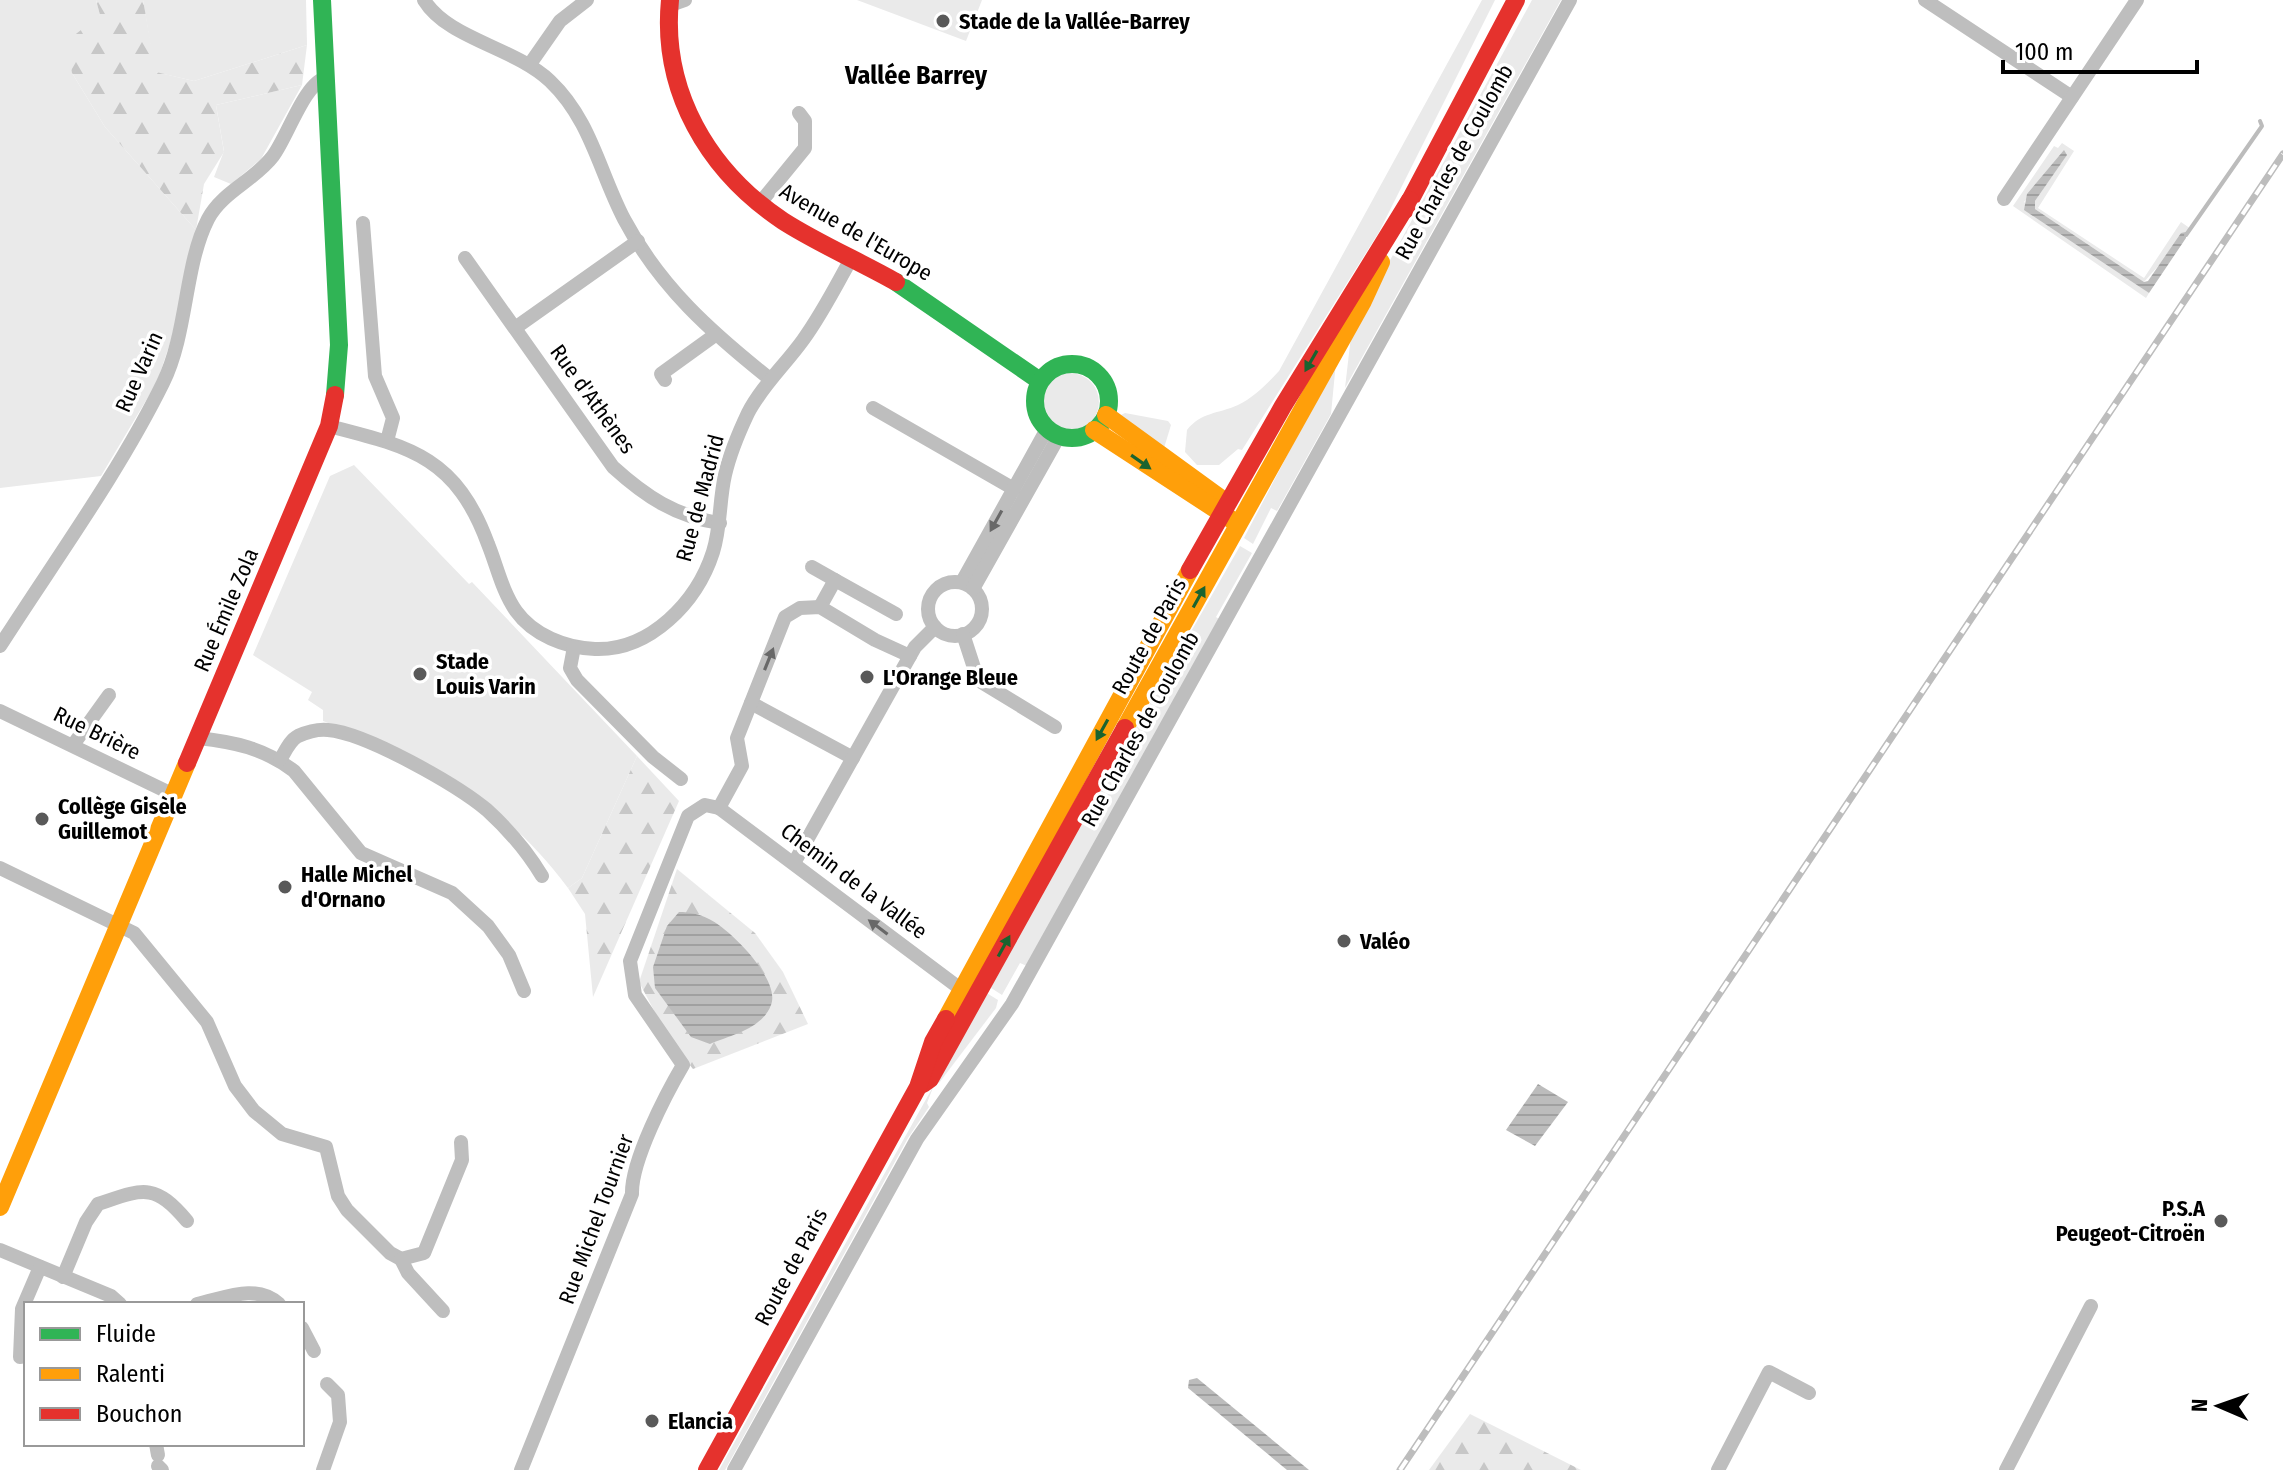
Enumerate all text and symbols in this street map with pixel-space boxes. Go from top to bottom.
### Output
place label: Stade de la Vallée-Barrey [959,8,1190,35]
marker: Stade de la Vallée-Barrey [934,12,952,30]
scale bar [2003,24,2197,74]
text: 100 m [2015,38,2073,66]
district label: Vallée Barrey [844,60,988,91]
street label: Rue Charles de Coulomb [1389,60,1519,264]
street label: Avenue de l'Europe [775,177,937,287]
street label: Rue Varin [109,327,169,417]
street label: Rue d'Athènes [544,339,642,459]
one-way arrow [1304,349,1318,372]
street label: Rue de Madrid [670,431,730,565]
one-way arrow [1131,454,1152,469]
one-way arrow [989,510,1003,532]
street label: Rue Émile Zola [188,544,264,676]
street label: Route de Paris [1106,573,1192,699]
one-way arrow [1192,585,1206,608]
street label: Rue Charles de Coulomb [1075,627,1205,831]
one-way arrow [762,647,775,671]
place label: Stade Louis Varin [436,648,536,700]
place label: L'Orange Bleue [883,664,1018,691]
marker: Stade Louis Varin [411,665,429,683]
marker: L'Orange Bleue [858,668,876,686]
street label: Rue Brière [49,700,145,766]
one-way arrow [1096,718,1109,741]
place label: Collège Gisèle Guillemot [58,793,187,845]
marker: Collège Gisèle Guillemot [33,810,51,828]
street label: Chemin de la Vallée [775,817,933,945]
place label: Halle Michel d'Ornano [301,861,413,913]
marker: Halle Michel d'Ornano [276,878,294,896]
one-way arrow [868,919,889,935]
place label: Valéo [1359,928,1410,955]
marker: Valéo [1335,932,1353,950]
one-way arrow [997,935,1011,957]
street label: Rue Michel Tournier [553,1130,639,1308]
place label: P.S.A Peugeot-Citroën [2056,1195,2206,1247]
street label: Route de Paris [749,1204,833,1330]
marker: P.S.A Peugeot-Citroën [2212,1212,2230,1230]
legend [24,1302,304,1446]
text: Fluide [96,1320,156,1348]
text: Ralenti [96,1360,165,1388]
north arrow [2179,1366,2259,1446]
text: N [2186,1398,2213,1412]
text: Bouchon [96,1400,183,1428]
place label: Elancia [668,1408,733,1435]
marker: Elancia [643,1412,661,1430]

